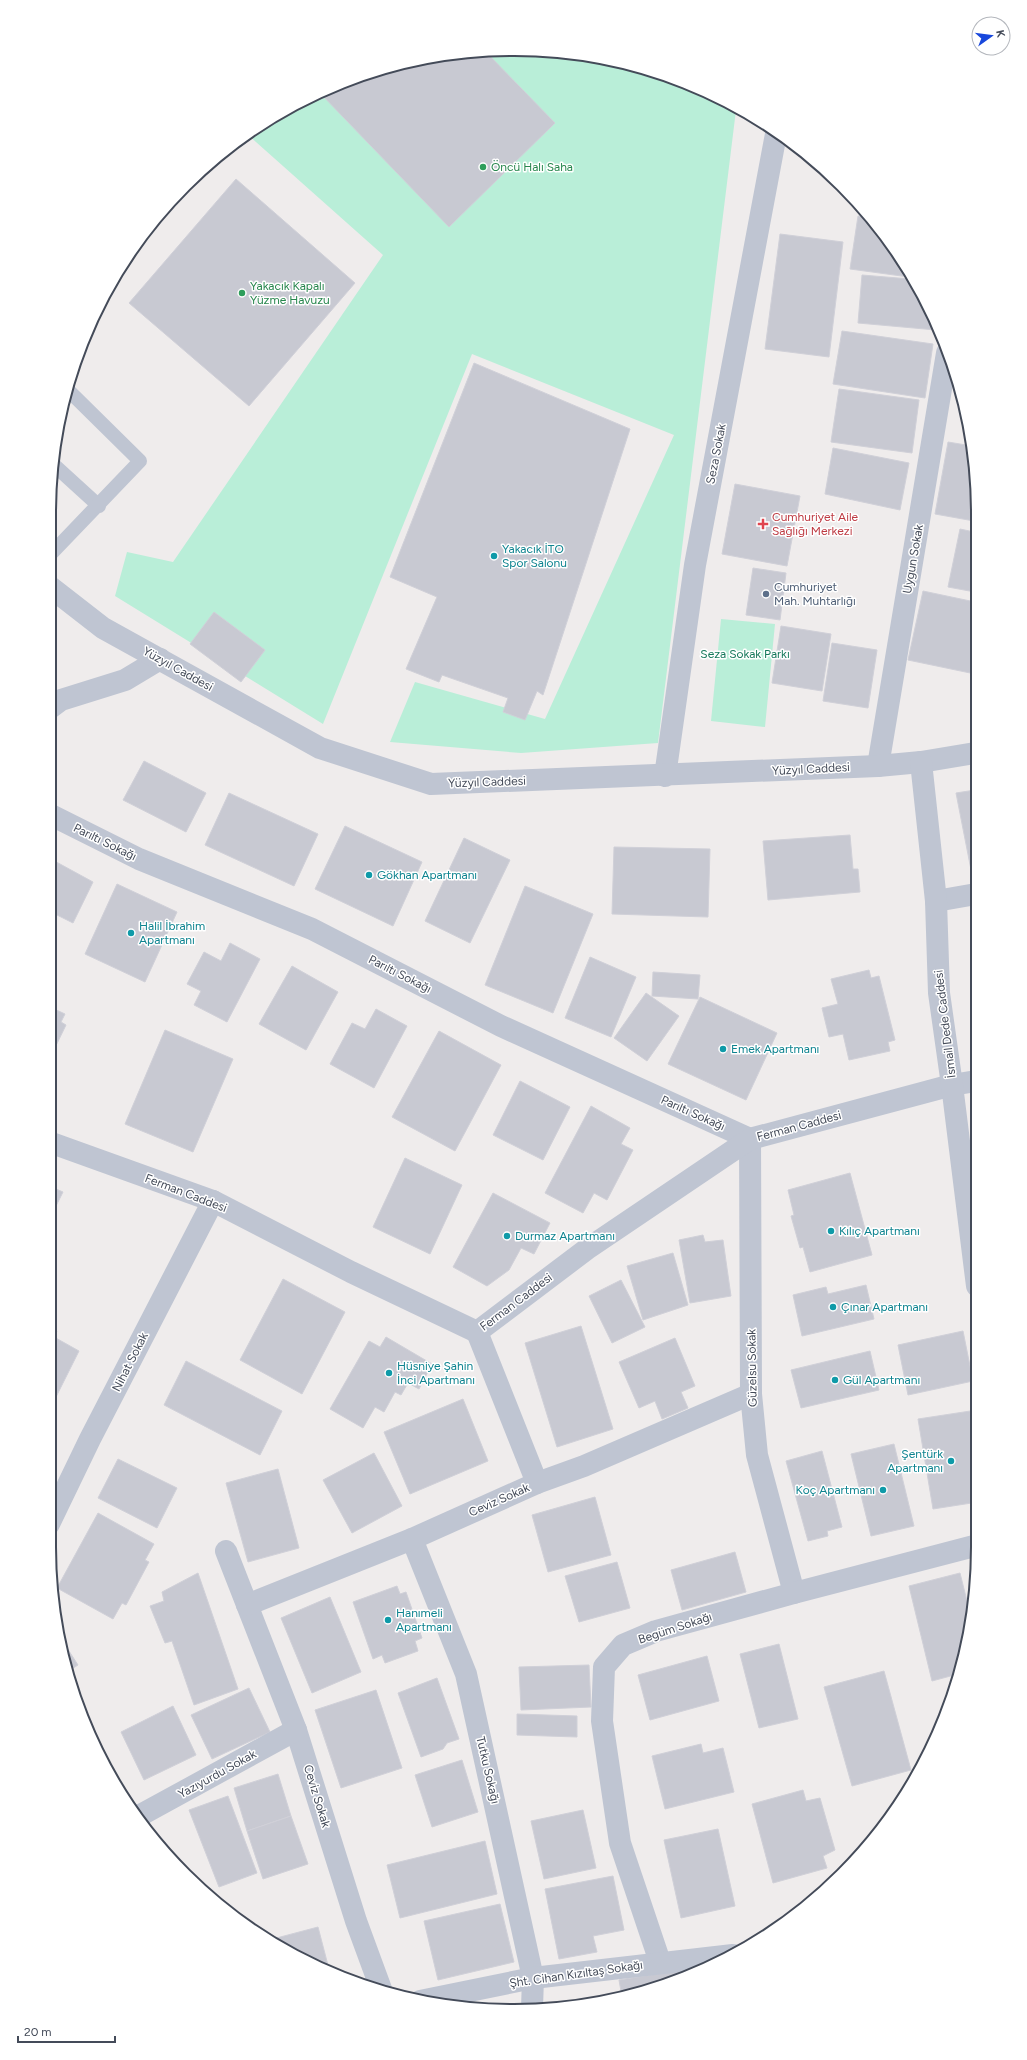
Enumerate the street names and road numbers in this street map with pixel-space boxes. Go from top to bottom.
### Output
street label: Seza Sokak [703,423,729,485]
street label: Uygun Sokak [900,523,926,595]
street label: Yüzyıl Caddesi [141,644,215,694]
street label: Yüzyıl Caddesi [772,760,850,778]
street label: Yüzyıl Caddesi [448,774,526,790]
street label: Parıltı Sokağı [71,821,139,863]
street label: Parıltı Sokağı [366,952,434,996]
street label: İsmail Dede Caddesi [931,969,959,1079]
street label: Parıltı Sokağı [659,1093,727,1133]
street label: Ferman Caddesi [755,1108,843,1144]
street label: Ferman Caddesi [143,1171,229,1215]
street label: Ferman Caddesi [477,1270,555,1334]
street label: Güzelsu Sokak [744,1329,760,1407]
street label: Nihat Sokak [109,1330,151,1394]
street label: Ceviz Sokak [467,1480,532,1520]
street label: Begüm Sokağı [636,1609,714,1647]
street label: Tutku Sokağı [473,1735,503,1805]
street label: Yazıyurdu Sokak [176,1747,259,1801]
street label: Ceviz Sokak [301,1763,333,1829]
street label: Şht. Cihan Kızıltaş Sokağı [508,1958,644,1990]

